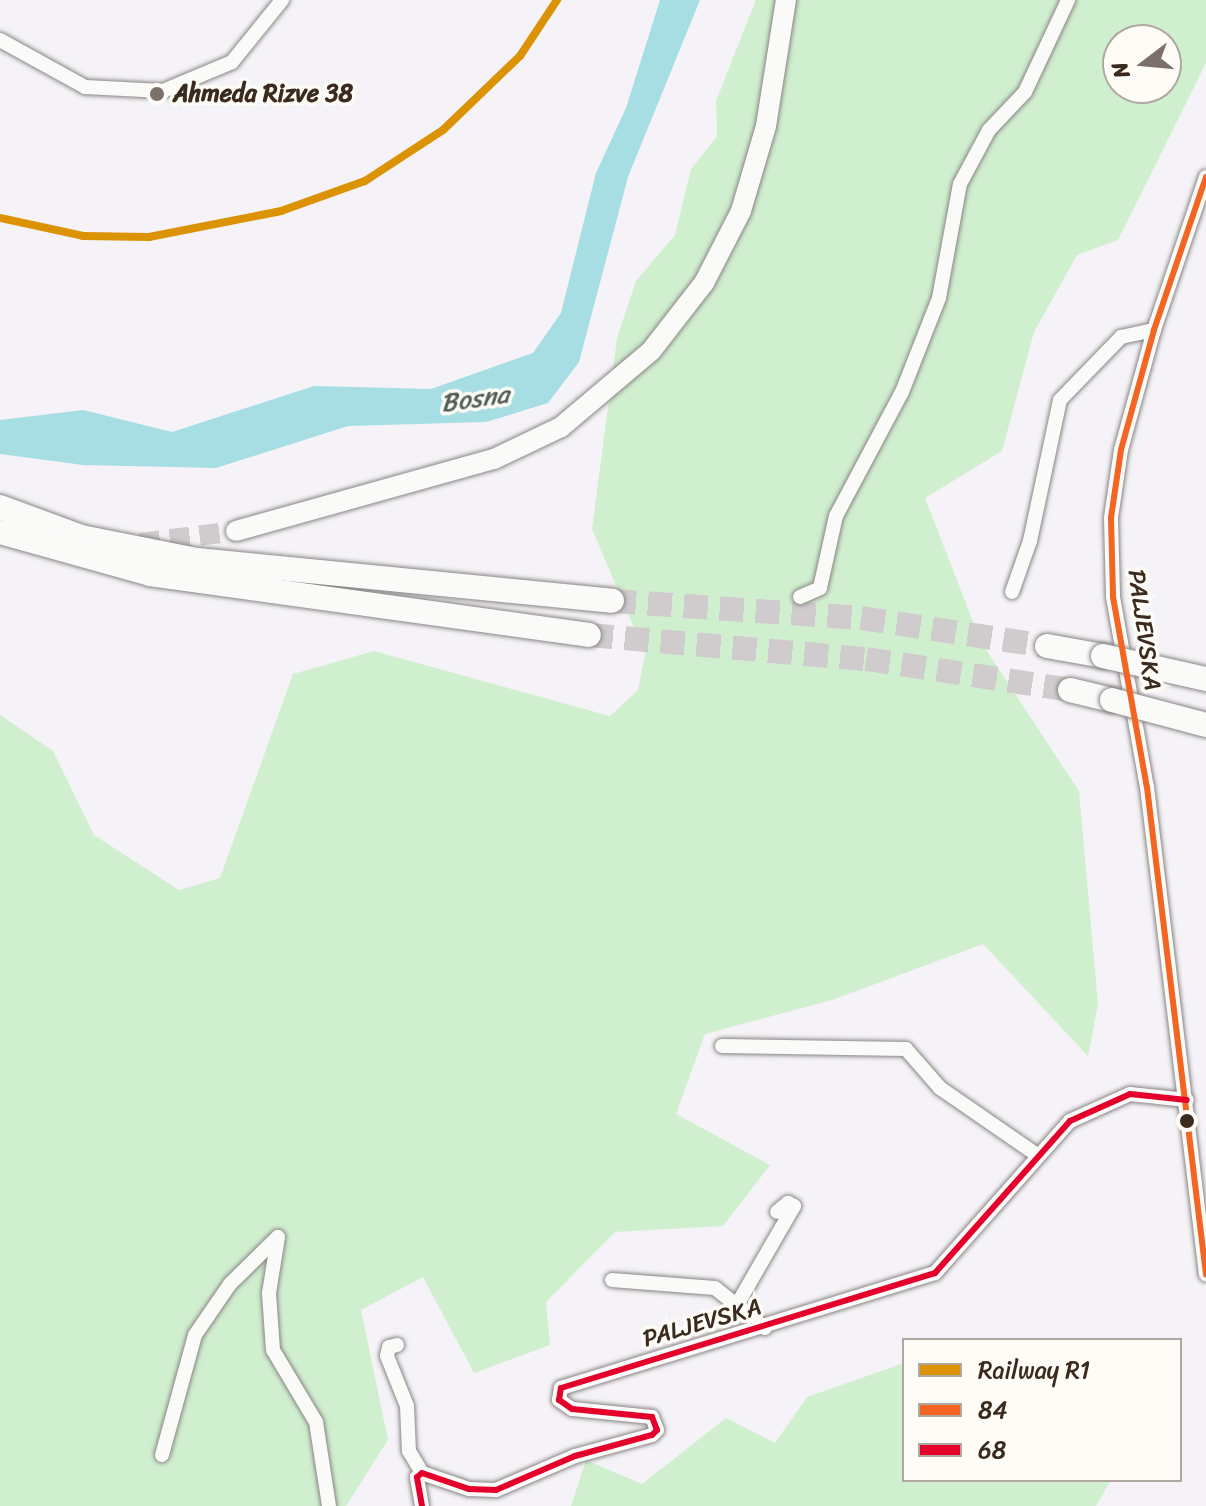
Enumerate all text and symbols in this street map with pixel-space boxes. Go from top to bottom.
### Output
north arrow [1102,24,1182,104]
text: N [1100,57,1141,83]
place label: Ahmeda Rizve 38 [173,80,353,108]
marker: Ahmeda Rizve 38 [148,85,166,103]
water label: Bosna [439,379,511,419]
street label: PALJEVSKA [1121,568,1167,692]
unlabelled marker [1179,1113,1195,1129]
street label: PALJEVSKA [640,1292,764,1354]
legend [902,1338,1182,1482]
text: Railway R1 [978,1349,1090,1391]
text: 84 [978,1389,1007,1431]
text: 68 [978,1429,1006,1471]

